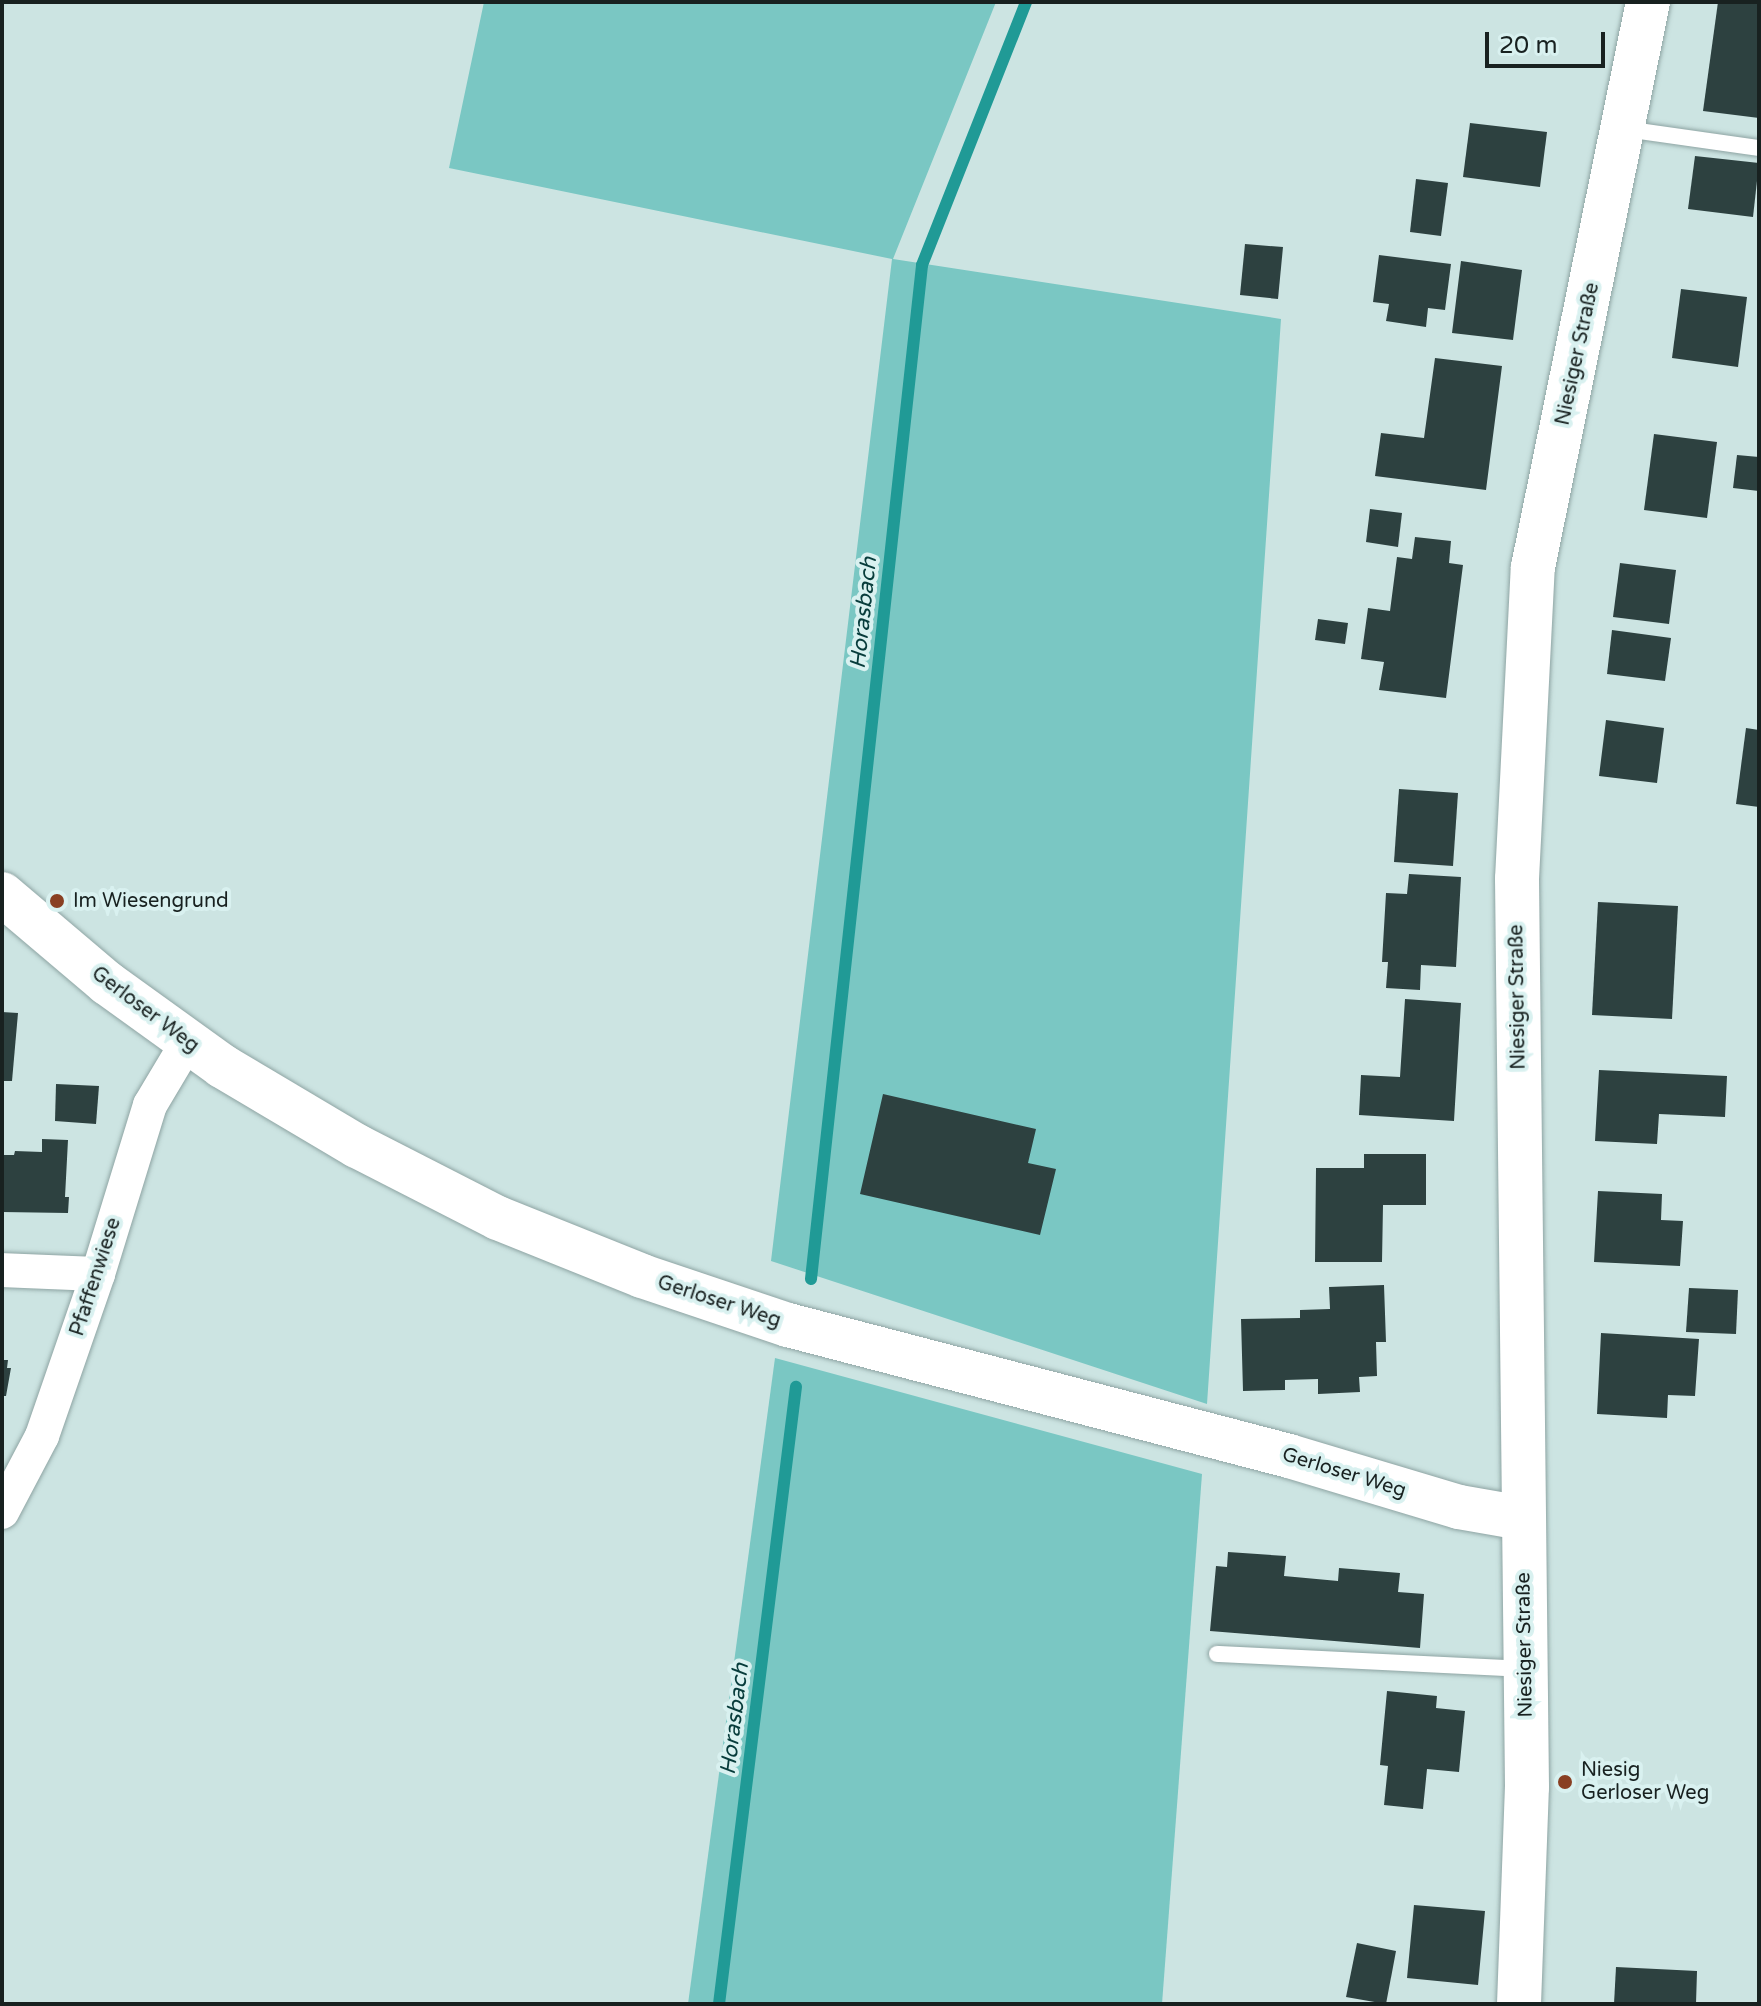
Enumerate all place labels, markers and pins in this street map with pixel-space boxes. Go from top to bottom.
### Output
place label: Im Wiesengrund [73,889,229,913]
marker: Im Wiesengrund [48,892,66,910]
place label: Niesig Gerloser Weg [1581,1758,1709,1805]
marker: Niesig Gerloser Weg [1556,1773,1574,1791]

